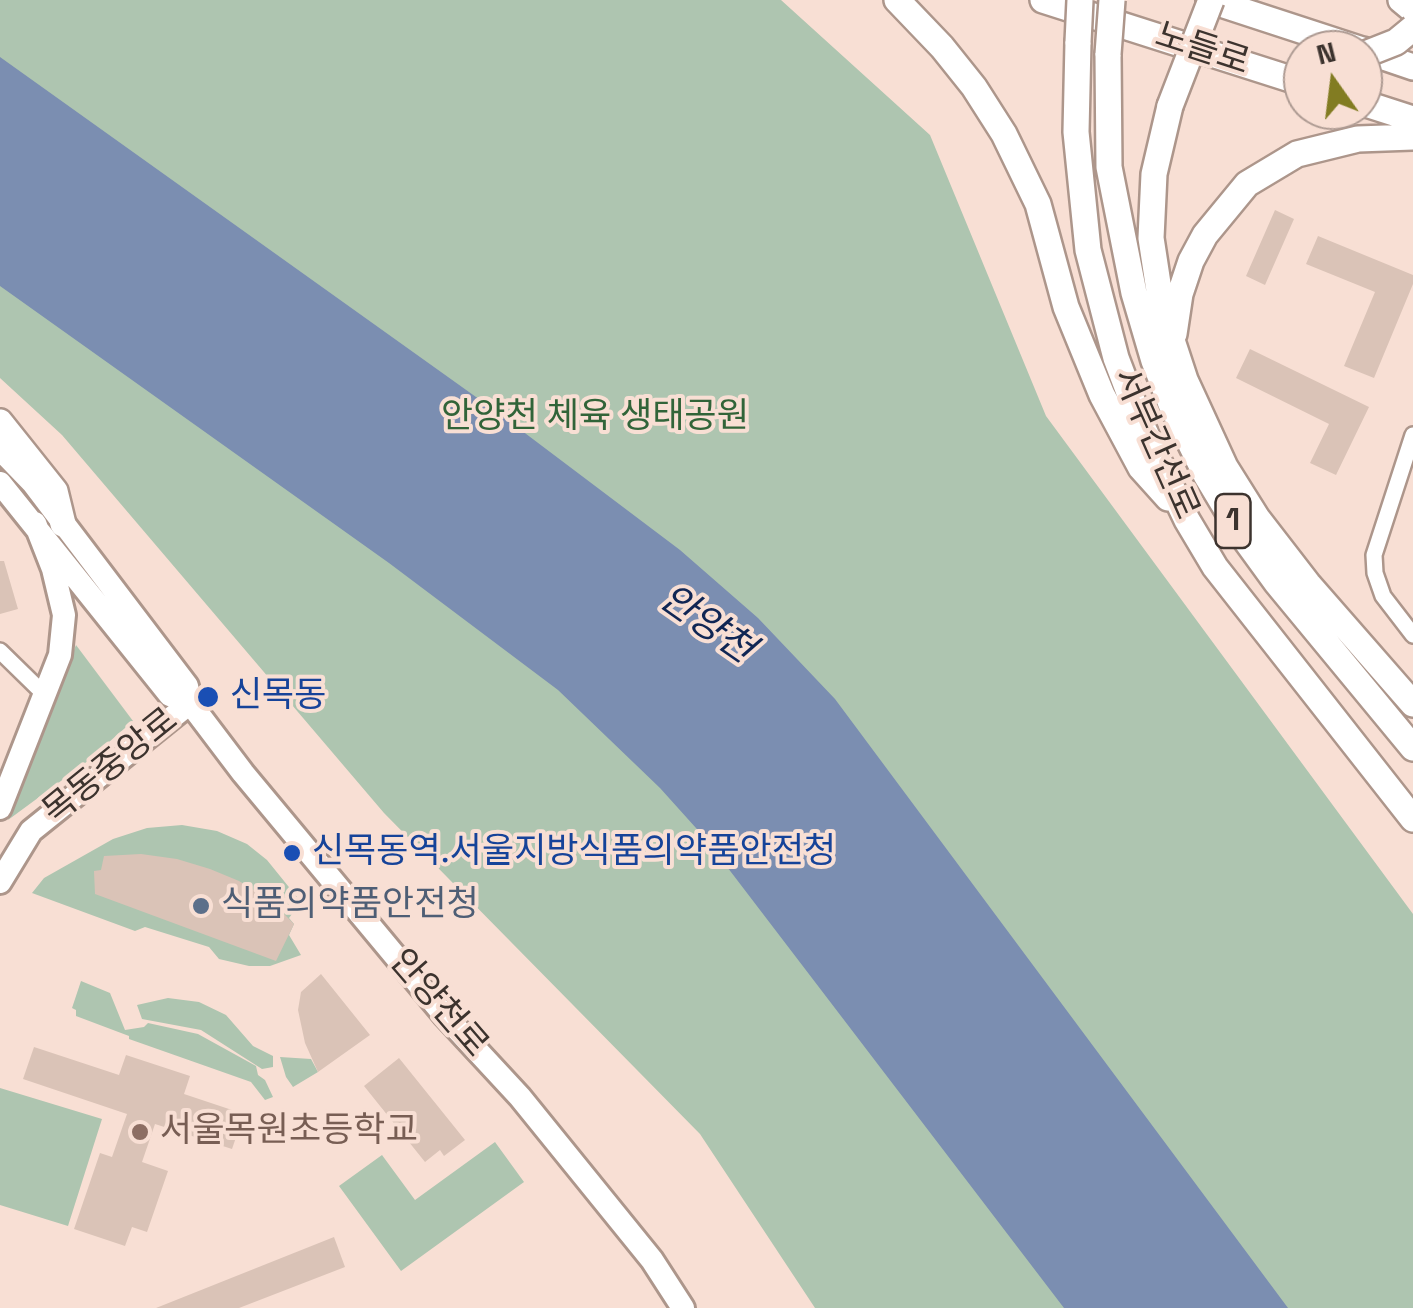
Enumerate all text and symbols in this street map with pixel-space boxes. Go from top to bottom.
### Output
street label: 노들로 [1150,15,1254,85]
north arrow [1283,30,1383,130]
text: N [1313,33,1340,73]
street label: 서부간선로 [1103,362,1207,526]
park label: 안양천 체육 생태공원 [441,397,749,439]
road number: 1 [1216,494,1250,548]
water label: 안양천 [650,576,762,674]
place label: 신목동 [230,676,327,718]
marker: 신목동 [195,684,221,710]
street label: 목동중앙로 [35,700,187,834]
place label: 신목동역.서울지방식품의약품안전청 [312,832,836,874]
marker: 신목동역.서울지방식품의약품안전청 [281,842,303,864]
place label: 식품의약품안전청 [221,885,479,927]
marker: 식품의약품안전청 [190,895,212,917]
street label: 안양천로 [380,942,496,1066]
place label: 서울목원초등학교 [160,1111,418,1153]
marker: 서울목원초등학교 [129,1121,151,1143]

